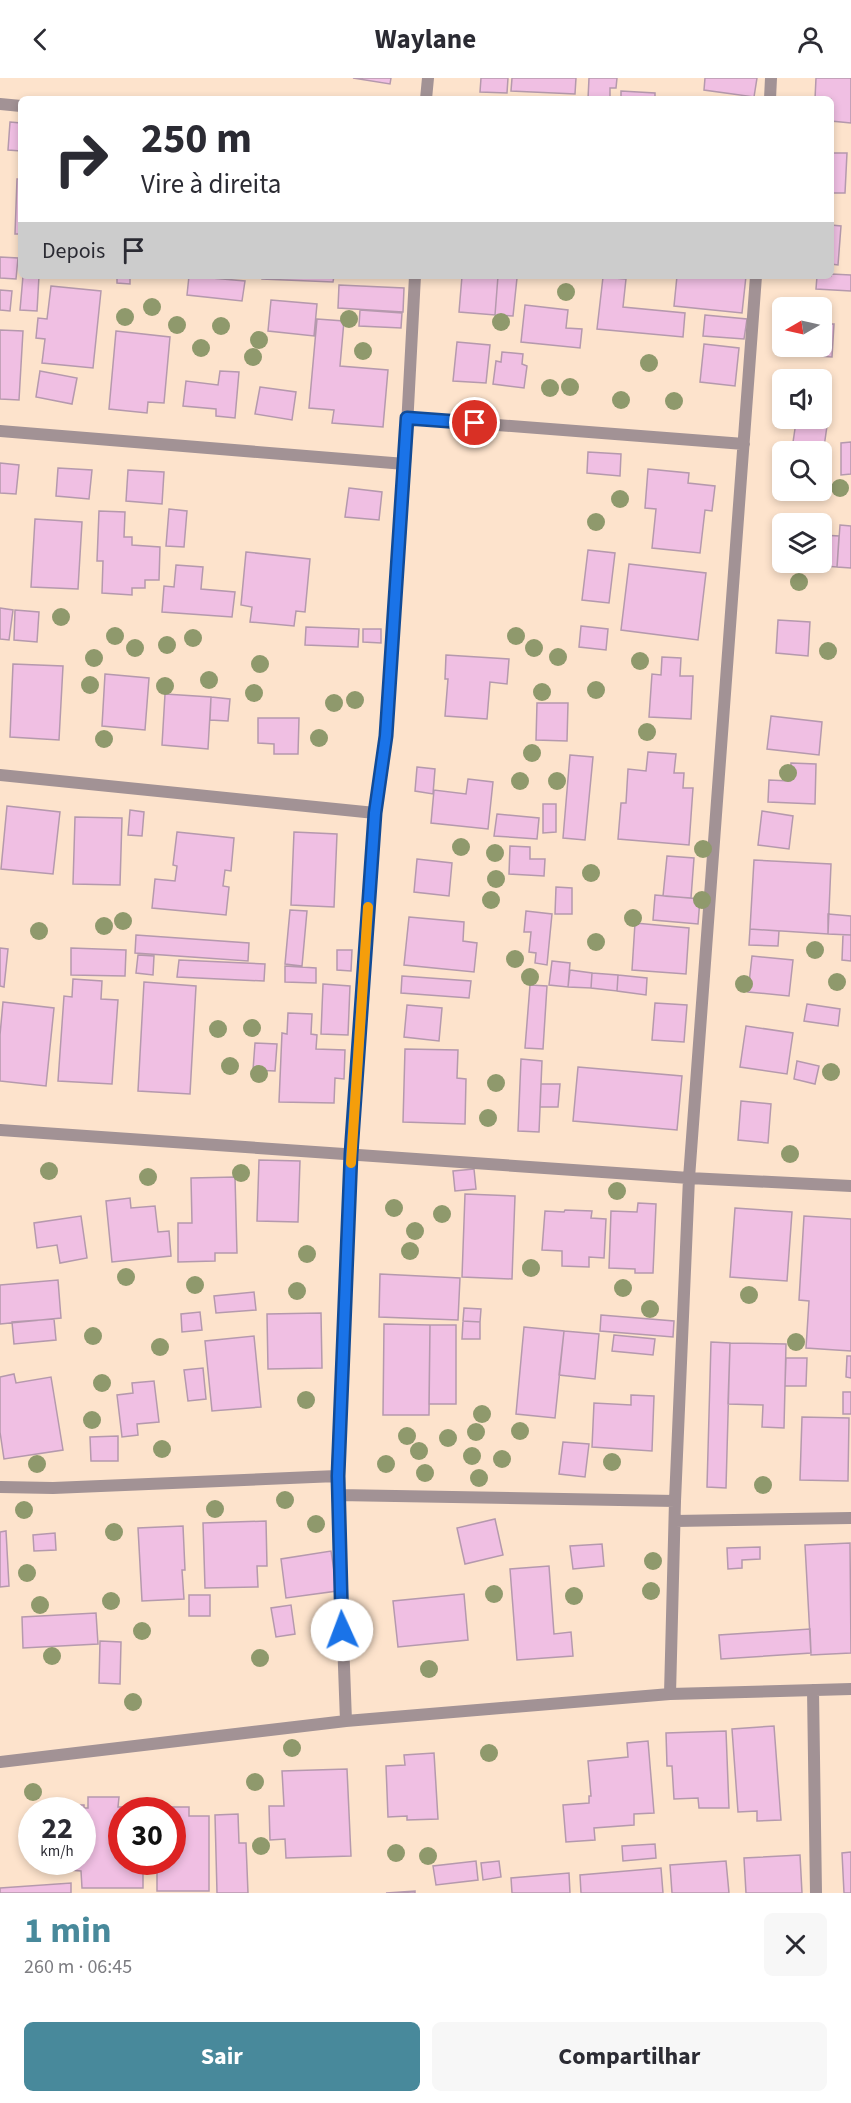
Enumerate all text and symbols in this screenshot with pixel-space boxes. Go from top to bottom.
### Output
text: Waylane [375,20,476,59]
icon: back [24,23,57,56]
icon: person [794,23,827,56]
text: 250 m [141,109,252,169]
icon: right [42,120,120,198]
text: Vire à direita [141,165,281,204]
icon: arrive [117,234,150,267]
text: Depois [42,235,105,267]
north arrow [772,297,832,357]
map controls [772,297,832,573]
button: sound [772,369,832,429]
pin [449,397,500,448]
icon: arrive [458,406,491,439]
button: search [772,441,832,501]
button: layers [772,513,832,573]
position arrow [310,1598,374,1662]
speed limit sign: 30 [108,1797,186,1875]
text: 22 [41,1807,73,1850]
text: km/h [40,1841,74,1862]
text: 1 min [24,1905,112,1956]
button: close [764,1913,827,1976]
text: 260 m · 06:45 [24,1953,132,1981]
button: Sair [24,2022,420,2091]
button: Compartilhar [432,2022,827,2091]

